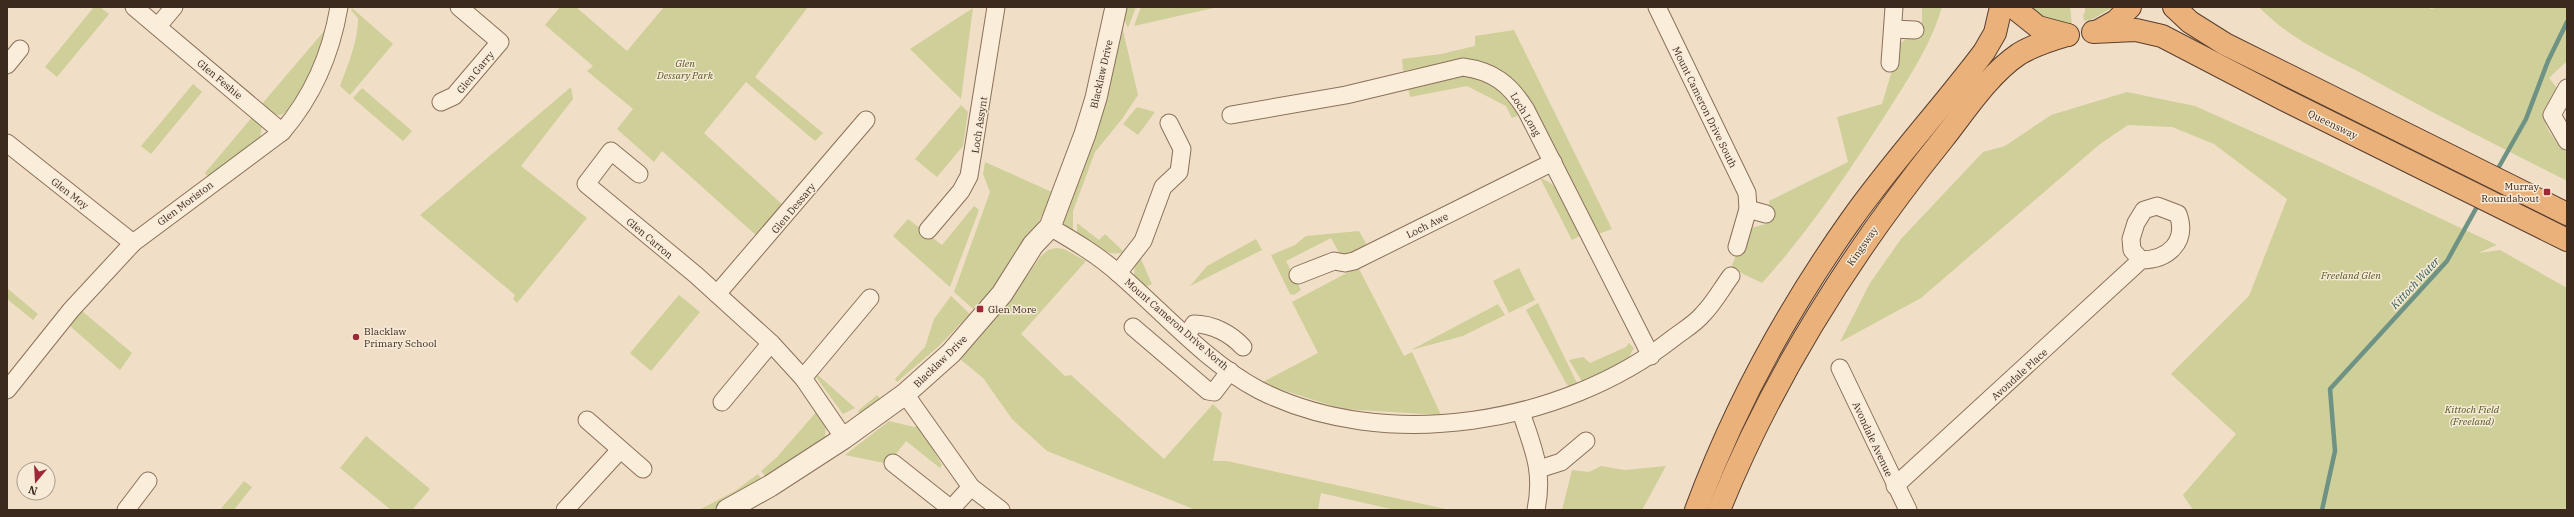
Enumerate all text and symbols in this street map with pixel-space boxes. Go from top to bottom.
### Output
street label: Blacklaw Drive [1087,39,1116,110]
street label: Mount Cameron Drive South [1669,44,1740,170]
street label: Glen Garry [454,48,497,96]
street label: Glen Feshie [194,57,245,102]
park label: Glen Dessary Park [656,57,714,82]
street label: Loch Long [1507,90,1544,139]
street label: Loch Assynt [969,95,990,154]
street label: Queensway [2306,107,2360,142]
street label: Glen Moy [48,175,92,212]
street label: Glen Moriston [155,178,216,229]
street label: Glen Dessary [768,180,819,236]
place label: Murray Roundabout [2481,180,2540,205]
marker: Murray Roundabout [2542,187,2552,197]
street label: Loch Awe [1404,210,1450,241]
street label: Glen Carron [624,215,676,262]
street label: Kingsway [1844,223,1881,269]
water label: Kittoch Water [2387,253,2443,313]
park label: Freeland Glen [2320,269,2381,282]
street label: Mount Cameron Drive North [1122,276,1231,373]
place label: Glen More [988,303,1036,316]
marker: Glen More [975,304,985,314]
place label: Blacklaw Primary School [364,325,437,350]
marker: Blacklaw Primary School [351,332,361,342]
street label: Blacklaw Drive [911,332,970,390]
street label: Avondale Place [1989,346,2050,403]
street label: Avondale Avenue [1849,400,1896,479]
park label: Kittoch Field (Freeland) [2444,403,2500,428]
north arrow [16,461,56,501]
text: N [26,482,39,499]

